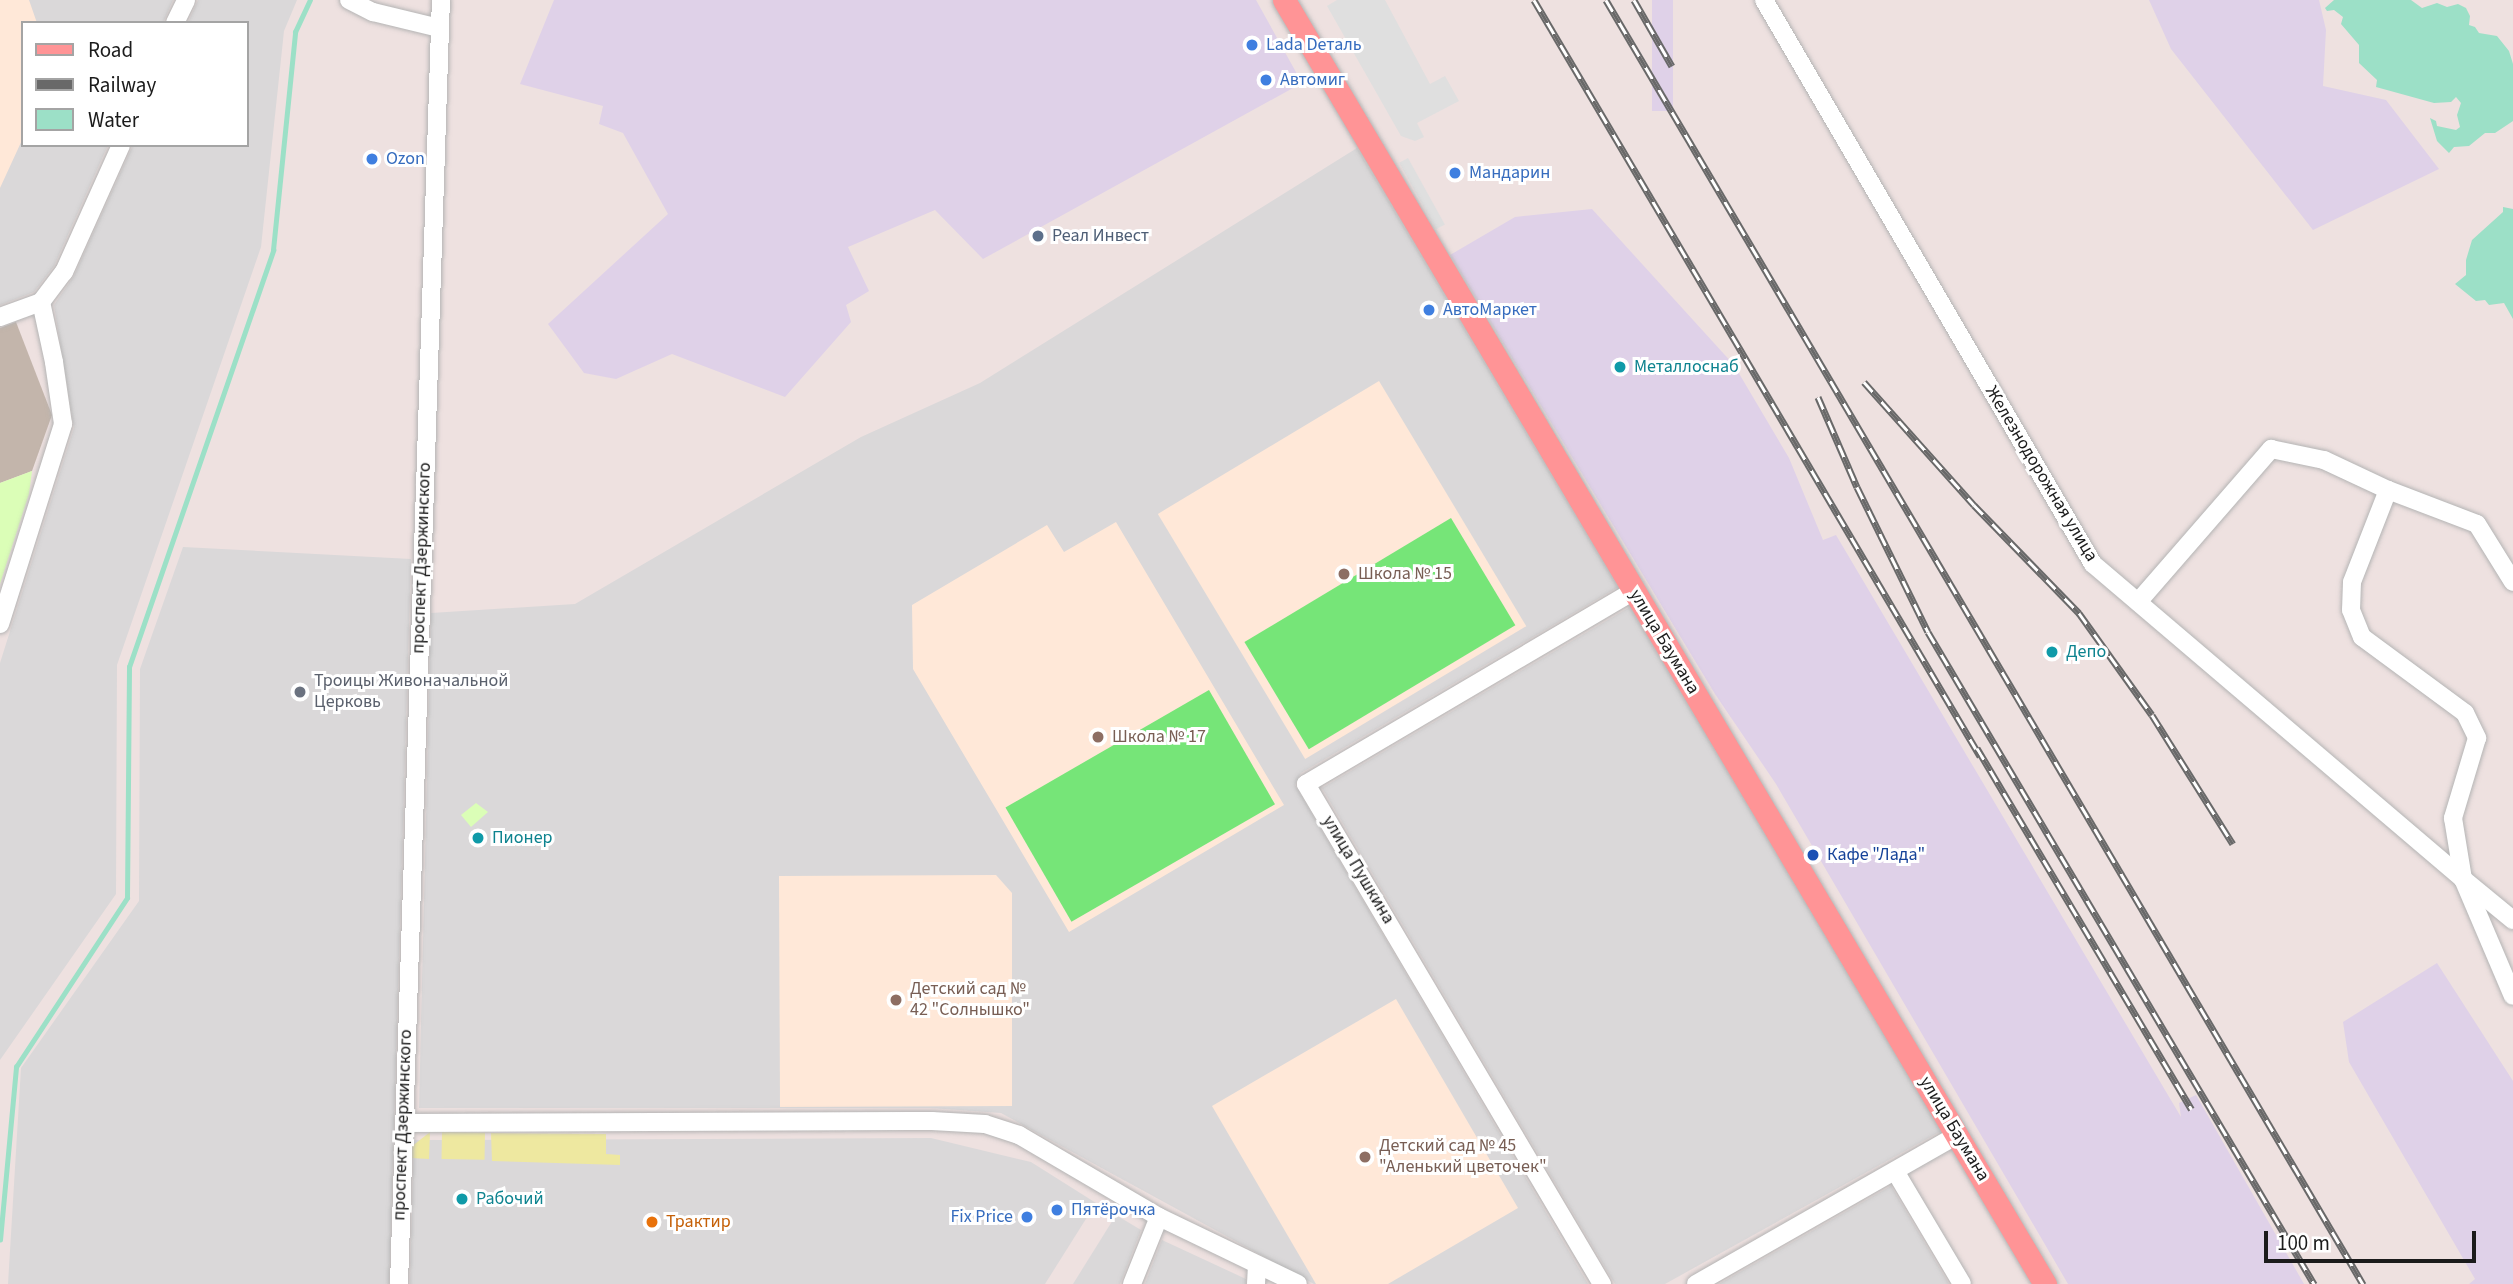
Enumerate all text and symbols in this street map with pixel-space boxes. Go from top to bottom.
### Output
legend [21,21,248,147]
place label: Lada Dеталь [1266,34,1362,56]
text: Road [88,35,133,65]
marker: Lada Dеталь [1244,37,1260,53]
place label: Автомиг [1280,69,1345,91]
text: Railway [88,70,156,100]
marker: Автомиг [1258,72,1274,88]
text: Water [88,105,139,135]
place label: Ozon [386,148,425,170]
marker: Ozon [364,151,380,167]
place label: Мандарин [1469,162,1550,184]
marker: Мандарин [1447,165,1463,181]
place label: Реал Инвест [1052,225,1149,247]
marker: Реал Инвест [1030,228,1046,244]
place label: АвтоМаркет [1443,299,1537,321]
marker: АвтоМаркет [1421,302,1437,318]
place label: Металлоснаб [1634,356,1739,378]
marker: Металлоснаб [1612,359,1628,375]
street label: Железнодорожная улица [1980,382,2102,566]
street label: проспект Дзержинского [408,462,436,654]
place label: Школа № 15 [1358,563,1452,585]
marker: Школа № 15 [1336,566,1352,582]
street label: улица Баумана [1624,586,1704,698]
place label: Депо [2066,641,2106,663]
marker: Депо [2044,644,2060,660]
place label: Троицы Живоначальной Церковь [314,671,508,714]
marker: Троицы Живоначальной Церковь [292,684,308,700]
place label: Школа № 17 [1112,726,1206,748]
marker: Школа № 17 [1090,729,1106,745]
street label: улица Пушкина [1317,812,1399,928]
place label: Пионер [492,827,553,849]
marker: Пионер [470,830,486,846]
place label: Кафе "Лада" [1827,844,1925,866]
marker: Кафе "Лада" [1805,847,1821,863]
place label: Детский сад № 42 "Солнышко" [910,979,1030,1021]
marker: Детский сад № 42 "Солнышко" [888,992,904,1008]
street label: проспект Дзержинского [389,1029,417,1221]
street label: улица Баумана [1914,1073,1994,1185]
place label: Детский сад № 45 "Аленький цветочек" [1379,1136,1547,1178]
marker: Детский сад № 45 "Аленький цветочек" [1357,1149,1373,1165]
place label: Рабочий [476,1188,544,1210]
marker: Рабочий [454,1191,470,1207]
place label: Пятёрочка [1071,1199,1156,1221]
marker: Пятёрочка [1049,1202,1065,1218]
place label: Fix Price [950,1206,1013,1228]
marker: Fix Price [1019,1209,1035,1225]
place label: Трактир [666,1211,731,1233]
marker: Трактир [644,1214,660,1230]
scale bar [2268,1218,2480,1262]
text: 100 m [2277,1228,2330,1258]

